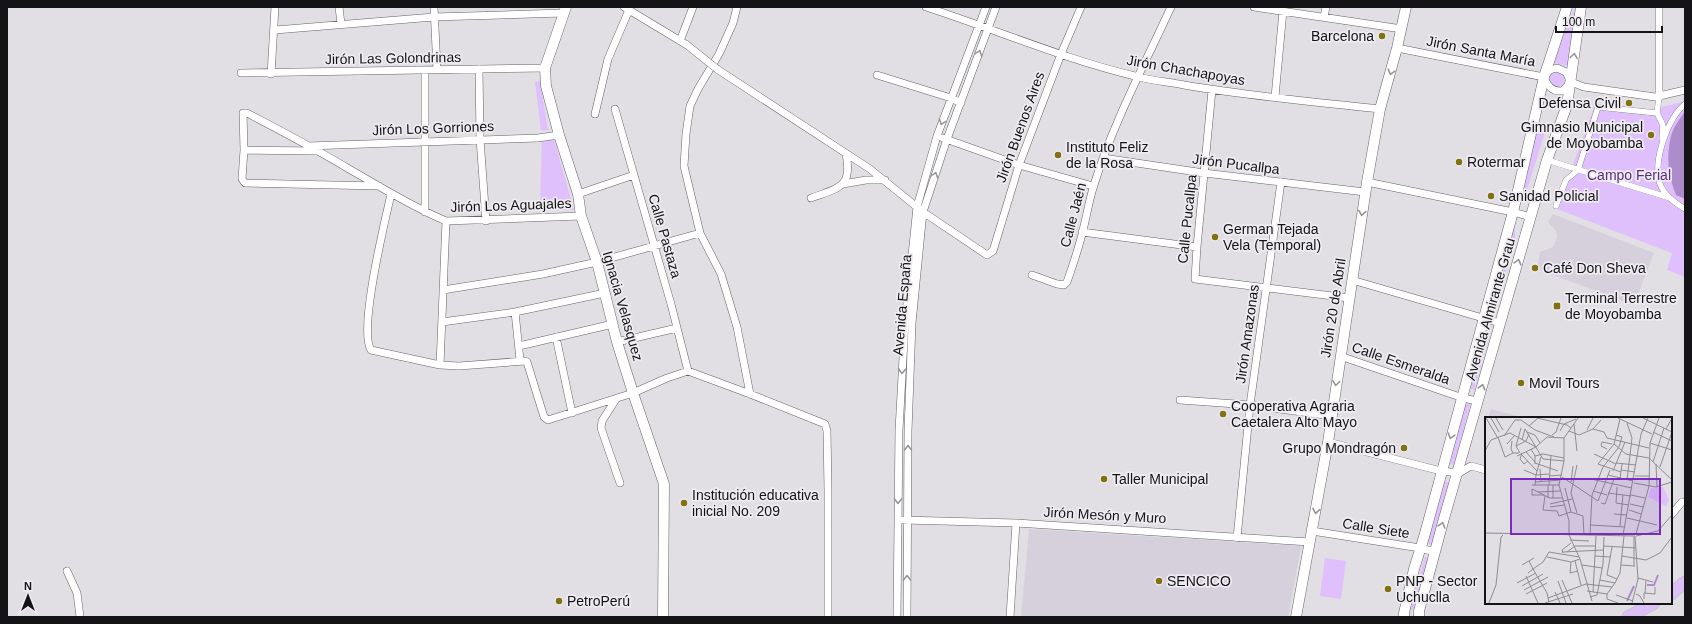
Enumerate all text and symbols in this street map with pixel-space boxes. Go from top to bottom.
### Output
scale bar [1556,8,1662,34]
text: 100 m [1562,15,1595,29]
place label: Barcelona [1311,28,1374,44]
marker: Barcelona [1377,31,1387,41]
street label: Jirón Santa María [1425,33,1537,69]
street label: Jirón Las Golondrinas [325,49,461,67]
one-way arrow [975,49,983,56]
street label: Jirón Chachapoyas [1126,52,1246,88]
one-way arrow [1569,53,1578,59]
one-way arrow [1387,68,1396,75]
street label: Jirón Buenos Aires [993,69,1047,185]
place label: Defensa Civil [1539,95,1621,111]
marker: Defensa Civil [1624,98,1634,108]
street label: Jirón Los Gorriones [372,118,494,138]
one-way arrow [939,118,947,125]
place label: Gimnasio Municipal de Moyobamba [1521,119,1643,151]
marker: Gimnasio Municipal de Moyobamba [1646,130,1656,140]
place label: Instituto Feliz de la Rosa [1066,139,1148,171]
marker: Instituto Feliz de la Rosa [1053,150,1063,160]
street label: Jirón Pucallpa [1191,151,1281,177]
place label: Rotermar [1467,154,1526,170]
marker: Rotermar [1454,157,1464,167]
park label: Campo Ferial [1587,167,1671,183]
one-way arrow [930,172,939,179]
street label: Calle Pucallpa [1174,173,1200,264]
street label: Calle Jaén [1057,181,1089,249]
place label: Sanidad Policial [1499,188,1599,204]
marker: Sanidad Policial [1486,191,1496,201]
street label: Calle Pastaza [645,192,685,280]
street label: Jirón Los Aguajales [450,195,572,215]
one-way arrow [1358,210,1367,216]
place label: German Tejada Vela (Temporal) [1223,221,1321,253]
marker: German Tejada Vela (Temporal) [1210,232,1220,242]
street label: Avenida Almirante Grau [1462,236,1518,382]
street label: Ignacia Velasquez [600,249,646,363]
street label: Avenida España [890,253,914,356]
street label: Jirón 20 de Abril [1317,257,1349,359]
one-way arrow [1513,258,1522,265]
place label: Café Don Sheva [1543,260,1646,276]
marker: Café Don Sheva [1530,263,1540,273]
street label: Jirón Amazonas [1232,284,1262,384]
place label: Terminal Terrestre de Moyobamba [1565,290,1677,322]
marker: Terminal Terrestre de Moyobamba [1552,301,1562,311]
street label: Calle Esmeralda [1350,339,1452,387]
one-way arrow [898,368,907,374]
place label: Movil Tours [1529,375,1600,391]
marker: Movil Tours [1516,378,1526,388]
one-way arrow [1332,380,1341,386]
one-way arrow [1477,383,1485,390]
place label: Cooperativa Agraria Caetalera Alto Mayo [1231,398,1357,430]
marker: Cooperativa Agraria Caetalera Alto Mayo [1218,409,1228,419]
inset map [1485,417,1672,604]
one-way arrow [1447,433,1456,440]
place label: Grupo Mondragón [1282,440,1396,456]
marker: Grupo Mondragón [1399,443,1409,453]
one-way arrow [904,445,912,451]
place label: Taller Municipal [1112,471,1208,487]
marker: Taller Municipal [1099,474,1109,484]
place label: Institución educativa inicial No. 209 [692,487,819,519]
marker: Institución educativa inicial No. 209 [679,498,689,508]
one-way arrow [894,498,902,504]
street label: Jirón Mesón y Muro [1043,504,1167,526]
one-way arrow [1312,508,1321,515]
street label: Calle Siete [1341,515,1411,541]
one-way arrow [1437,522,1446,529]
place label: SENCICO [1167,573,1231,589]
place label: PNP - Sector Uchuclla [1396,573,1478,605]
one-way arrow [903,575,911,581]
north arrow [8,576,48,616]
marker: SENCICO [1154,576,1164,586]
text: N [24,580,32,592]
marker: PNP - Sector Uchuclla [1383,584,1393,594]
place label: PetroPerú [567,593,630,609]
marker: PetroPerú [554,596,564,606]

